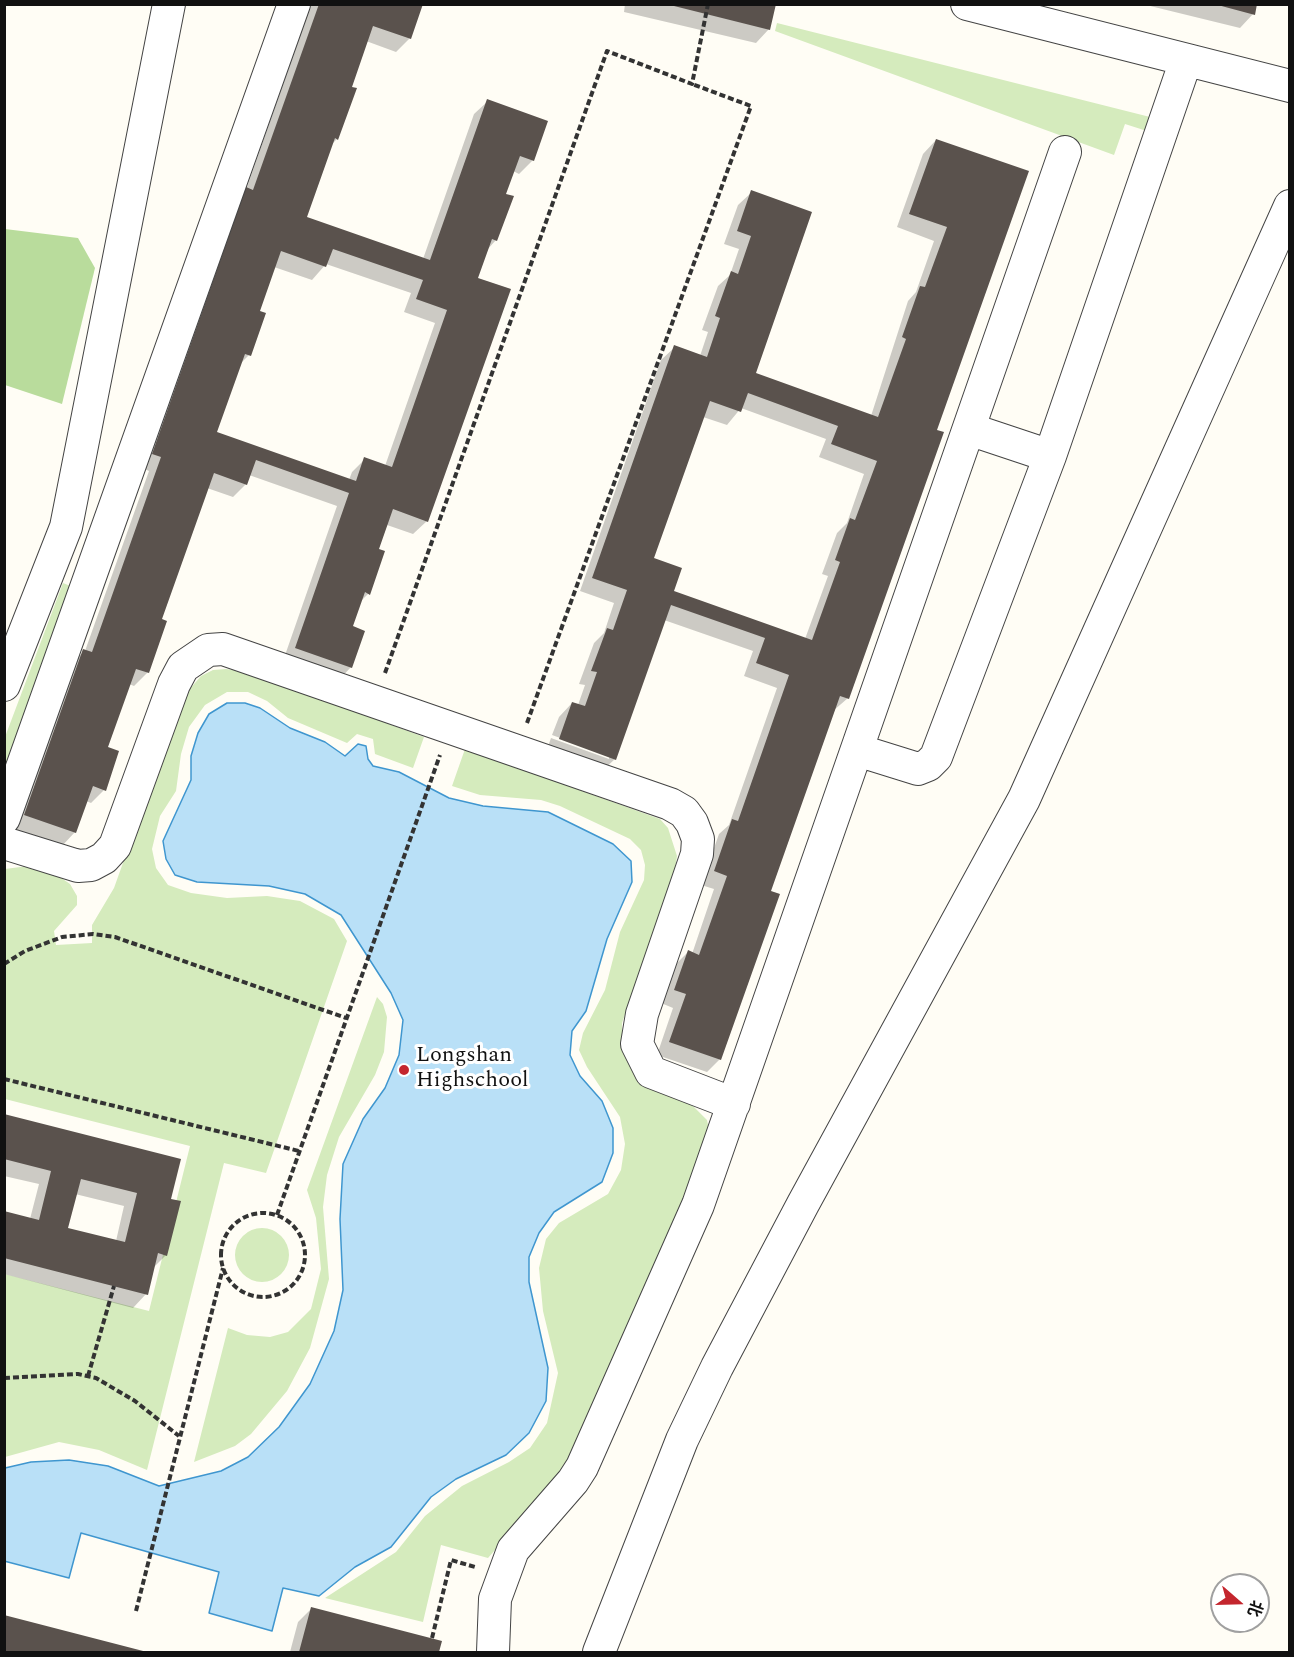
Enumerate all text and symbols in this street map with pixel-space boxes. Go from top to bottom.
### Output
place label: Longshan Highschool [416,1044,528,1096]
marker: Longshan Highschool [397,1063,411,1077]
north arrow [1210,1573,1270,1633]
text: 北 [1241,1597,1269,1620]

